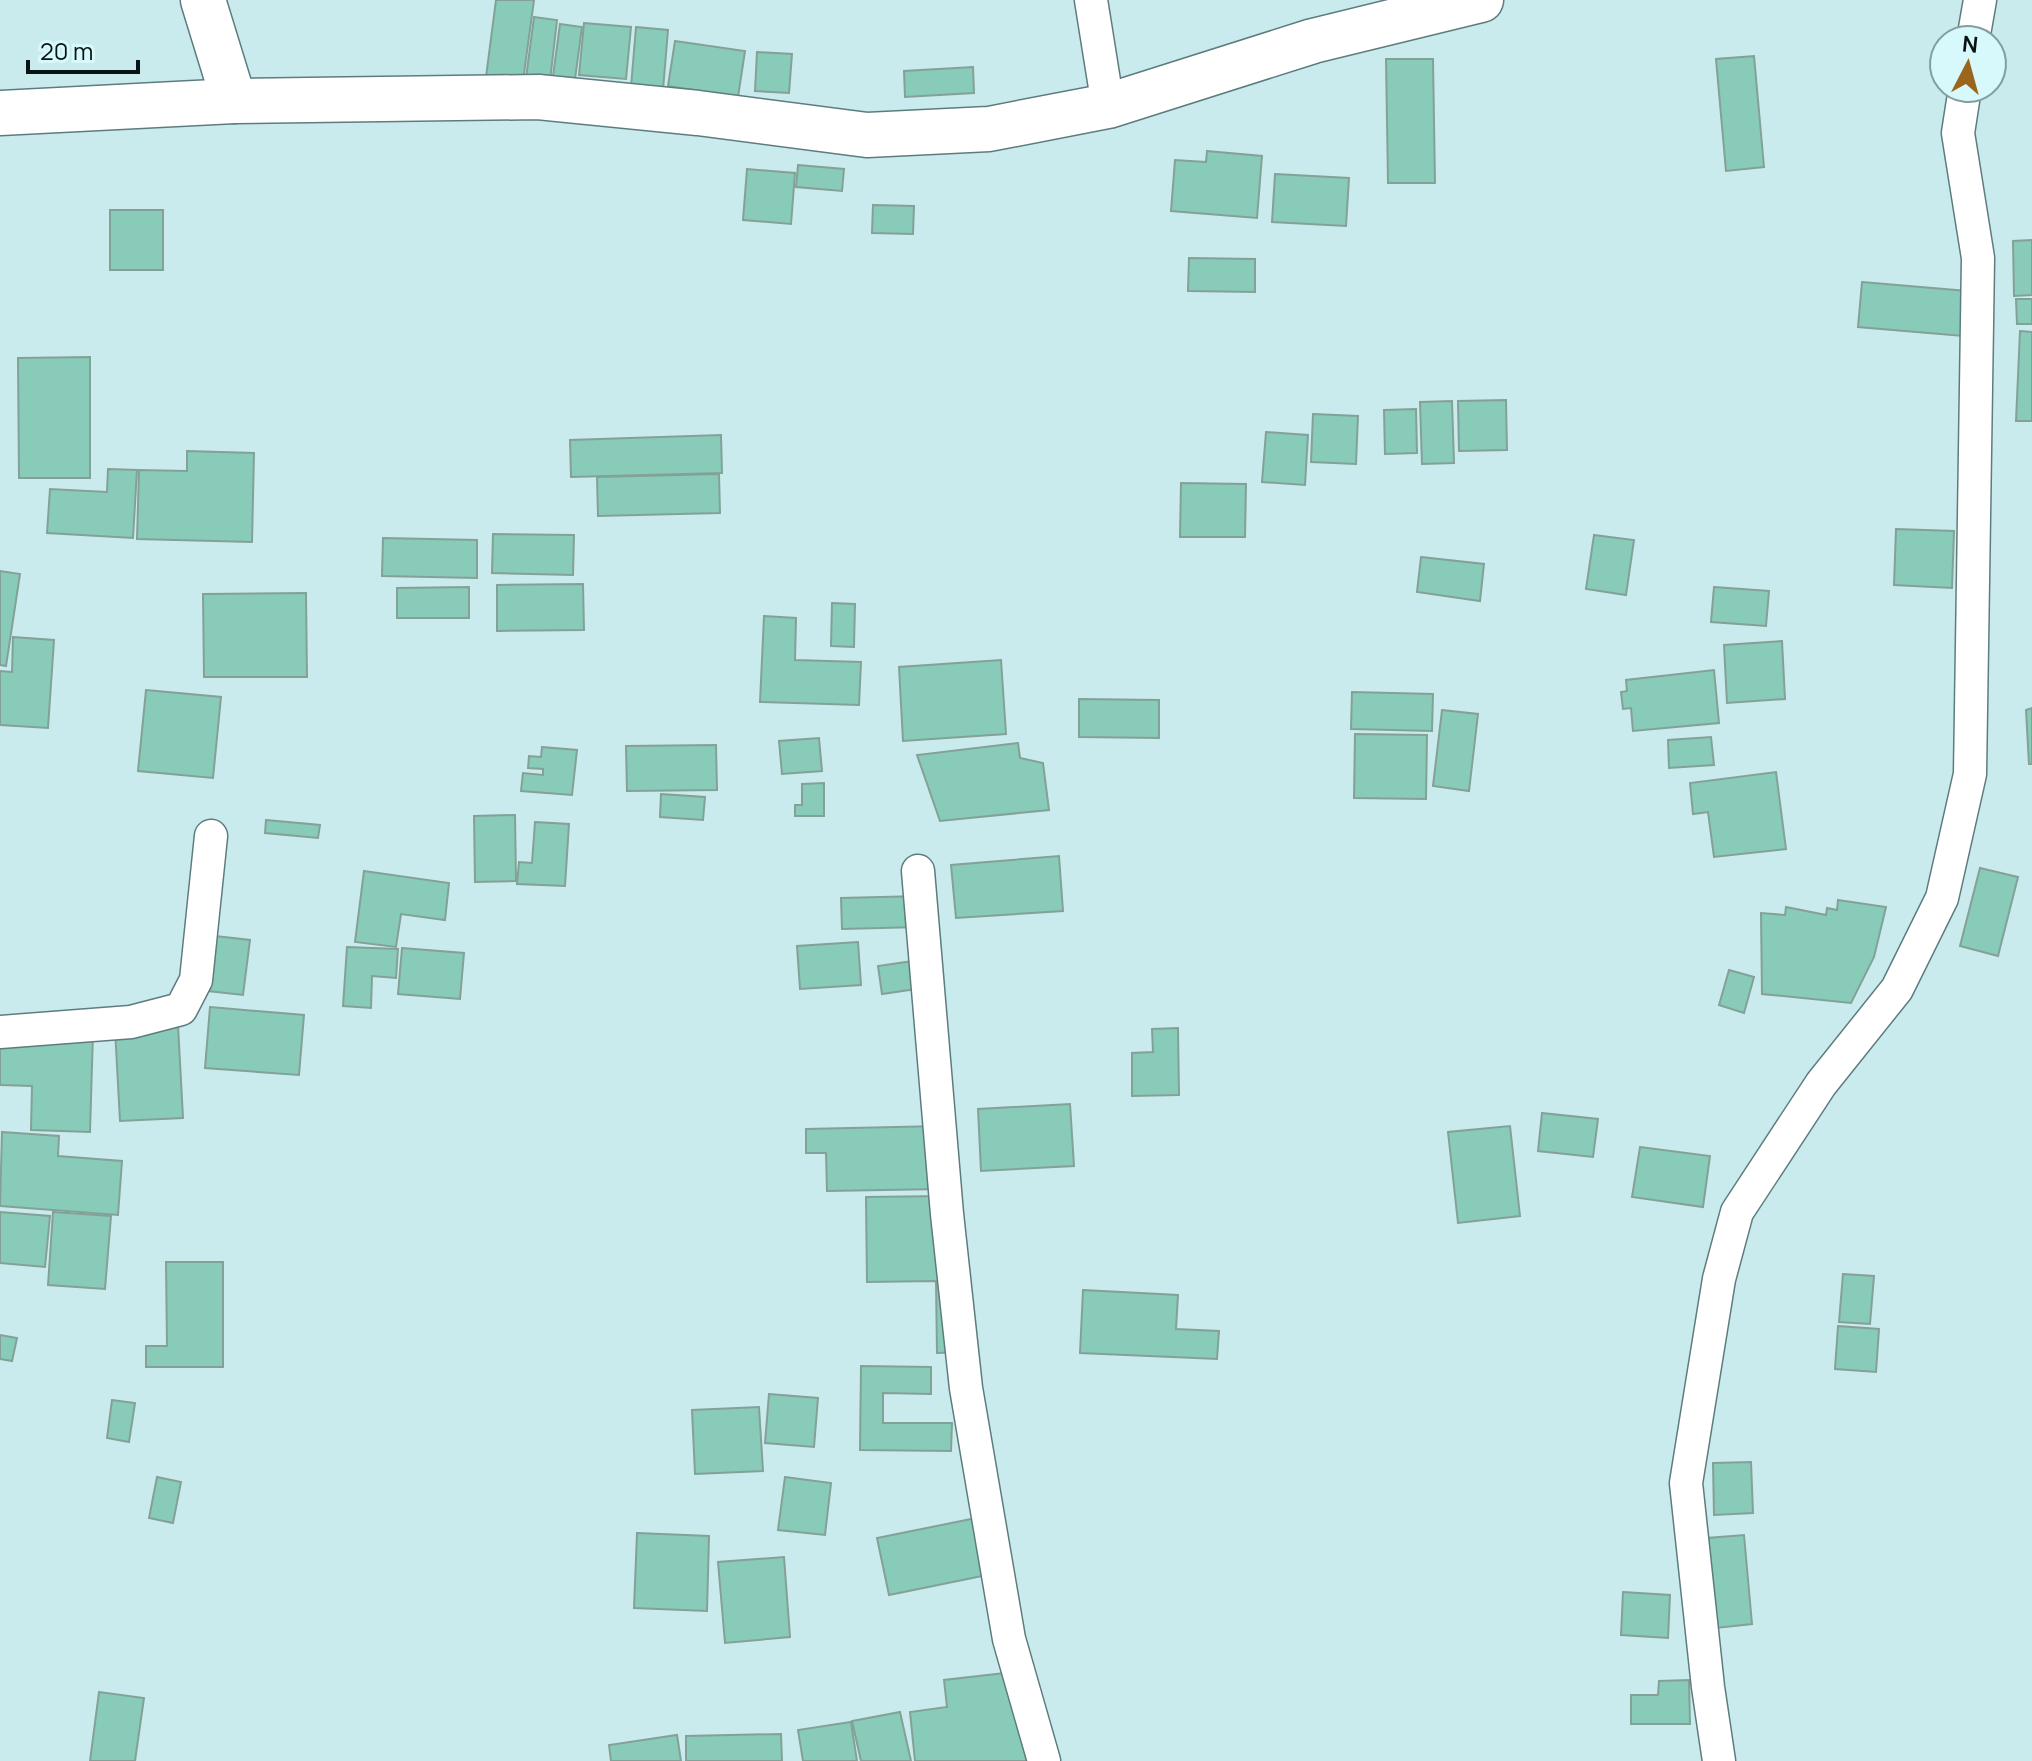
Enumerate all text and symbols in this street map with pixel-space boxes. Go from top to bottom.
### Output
scale bar [28,24,138,74]
north arrow [1928,24,2008,104]
text: N [1961,28,1980,60]
text: 20 m [40,34,93,67]

